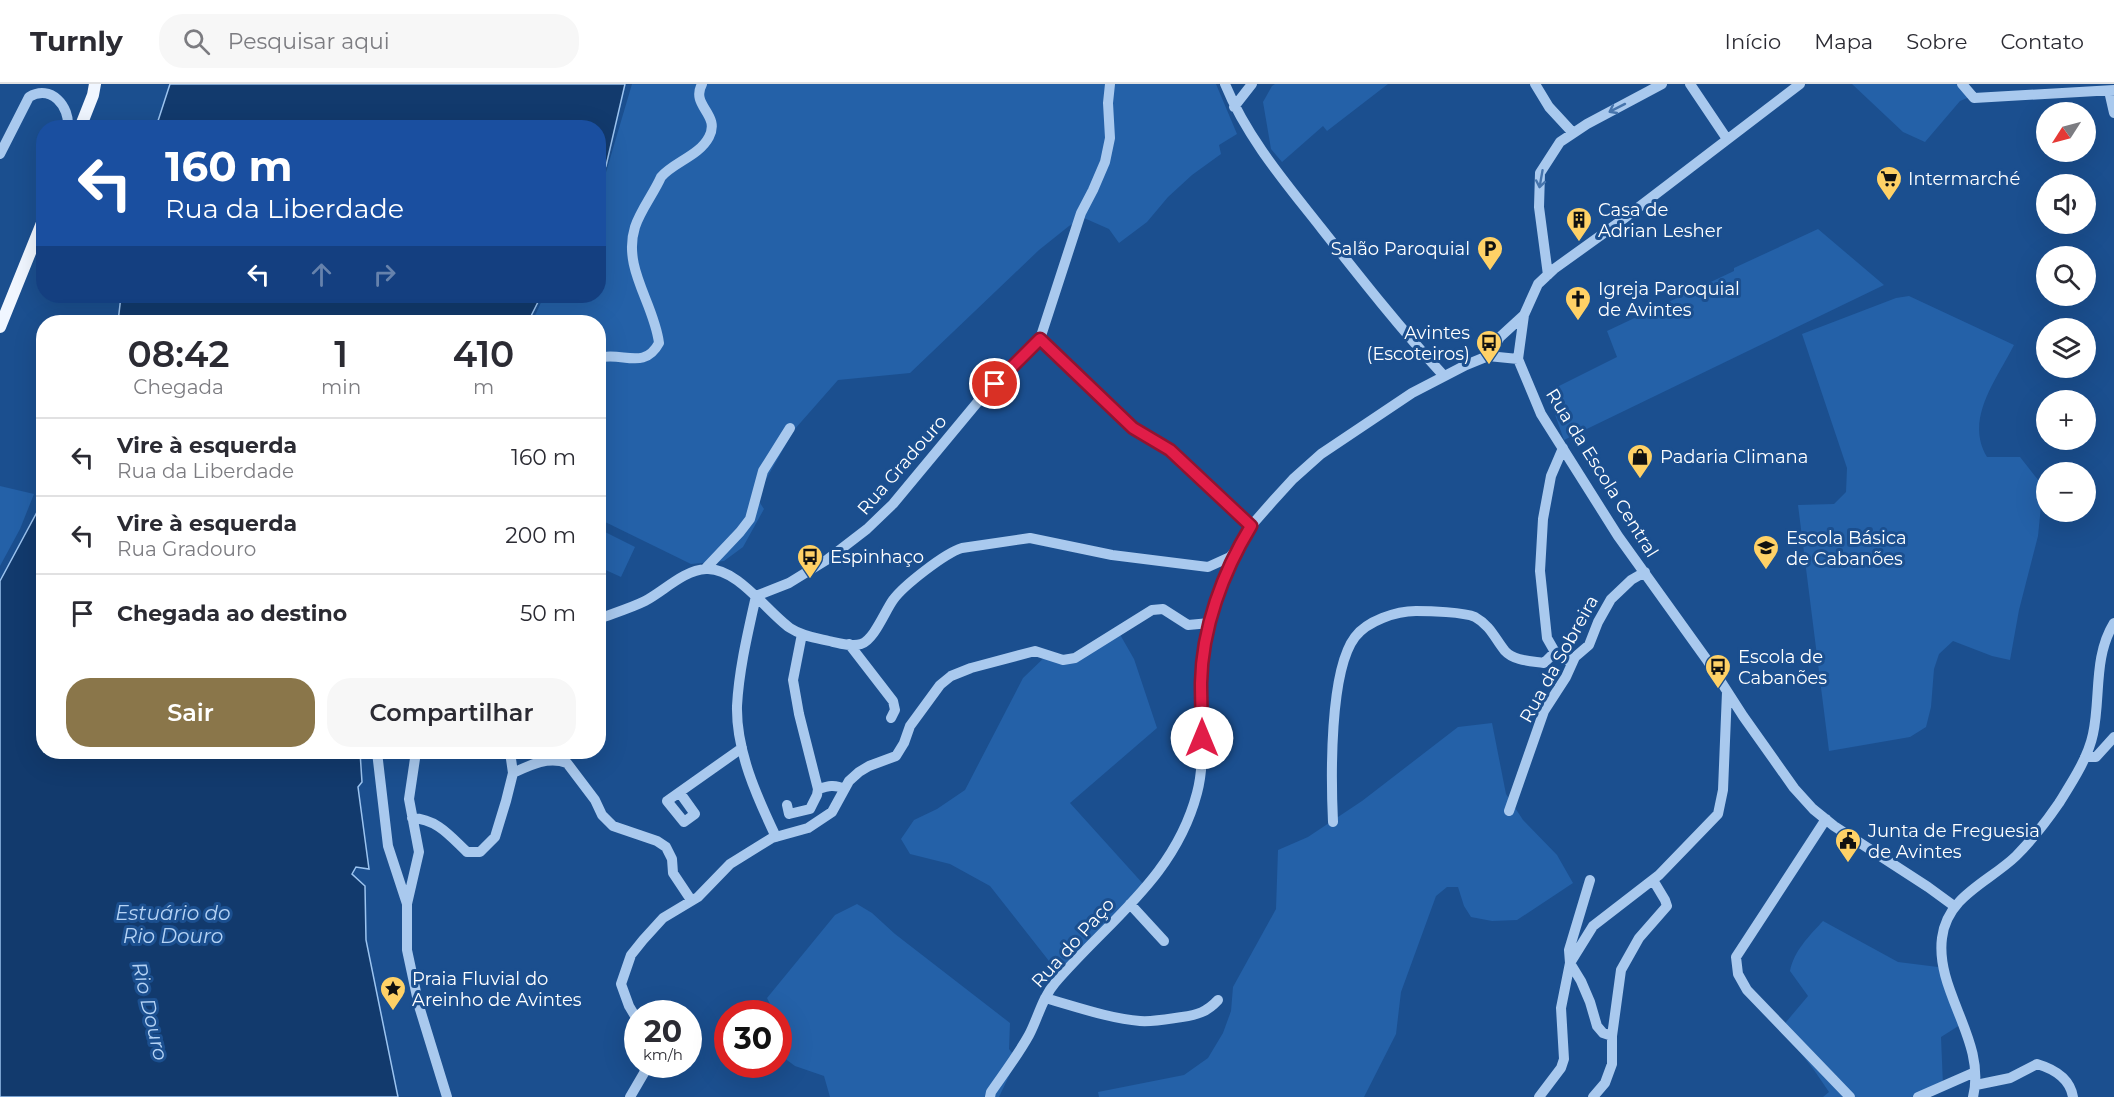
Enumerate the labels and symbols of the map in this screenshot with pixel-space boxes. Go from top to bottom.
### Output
north arrow [2036,102,2096,162]
one-way arrow [1609,103,1627,114]
supermarket icon: Intermarché [1874,164,1904,202]
place label: Intermarché [1908,168,2020,190]
one-way arrow [1536,169,1547,188]
place label: Casa de Adrian Lesher [1598,199,1723,242]
building icon: Casa de Adrian Lesher [1564,205,1594,243]
parking icon: Salão Paroquial [1475,234,1505,272]
place label: Salão Paroquial [1331,238,1470,260]
place label: Igreja Paroquial de Avintes [1598,278,1740,321]
church icon: Igreja Paroquial de Avintes [1563,284,1593,322]
place label: Avintes (Escoteiros) [1366,322,1470,365]
bus stop icon: Avintes (Escoteiros) [1474,328,1504,366]
pin [969,358,1020,409]
street label: Rua da Escola Central [1541,385,1663,561]
street label: Rua Gradouro [853,410,951,520]
shop icon: Padaria Climana [1625,442,1655,480]
place label: Padaria Climana [1660,446,1808,468]
place label: Escola Básica de Cabanões [1786,527,1907,570]
school or university icon: Escola Básica de Cabanões [1751,533,1781,571]
bus stop icon: Espinhaço [795,542,825,580]
place label: Espinhaço [830,546,924,568]
street label: Rua da Sobreira [1515,591,1603,727]
place label: Escola de Cabanões [1738,646,1827,689]
bus stop icon: Escola de Cabanões [1703,652,1733,690]
position arrow [1170,706,1234,770]
place label: Junta de Freguesia de Avintes [1867,820,2040,863]
public building icon: Junta de Freguesia de Avintes [1833,826,1863,864]
street label: Rua do Paço [1027,894,1119,992]
water label: Estuário do Rio Douro [115,901,231,948]
water label: Rio Douro [127,959,173,1063]
place label: Praia Fluvial do Areinho de Avintes [412,968,582,1011]
place icon: Praia Fluvial do Areinho de Avintes [378,974,408,1012]
speed limit sign: 30 [714,1000,792,1078]

